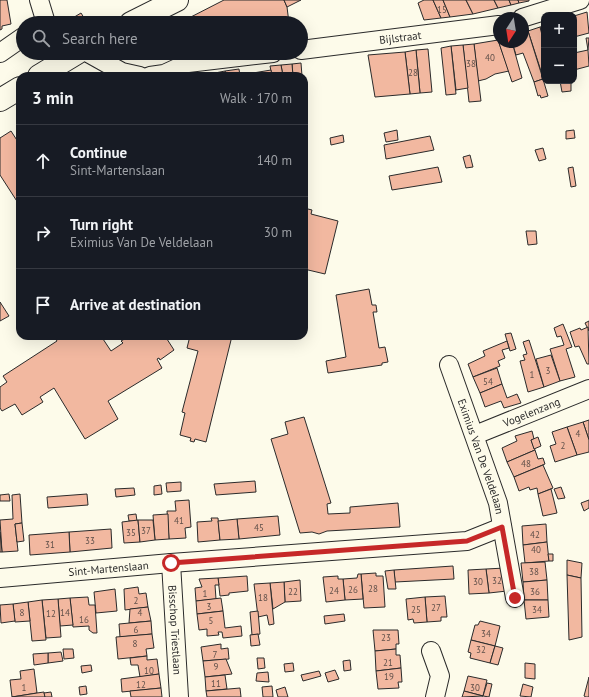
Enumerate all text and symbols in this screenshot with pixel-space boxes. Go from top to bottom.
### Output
house number: 15 [437,4,447,15]
north arrow [493,12,529,48]
map controls [541,12,577,84]
button: + [541,12,577,48]
search box [16,16,308,60]
icon: search [30,27,52,49]
street label: Bijlstraat [378,28,422,47]
text: Search here [62,29,138,48]
button: − [541,48,577,84]
house number: 40 [485,52,495,63]
house number: 38 [466,58,476,69]
house number: 28 [408,67,418,78]
text: 3 min [32,87,73,109]
text: Walk · 170 m [220,90,292,107]
text: Continue [70,143,127,162]
icon: ahead [32,150,54,172]
text: 140 m [257,152,292,169]
text: Sint-Martenslaan [70,162,165,179]
text: Turn right [70,215,133,234]
icon: right [32,222,54,244]
text: 30 m [264,224,292,241]
text: Eximius Van De Veldelaan [70,234,213,251]
icon: arrive [32,294,54,316]
text: Arrive at destination [70,295,201,314]
house number: 3 [546,365,551,376]
house number: 1 [530,369,535,380]
house number: 54 [483,376,493,387]
street label: Vogelenzang [500,394,562,430]
street label: Eximius Van De Veldelaan [455,397,507,515]
house number: 4 [576,428,581,439]
house number: 2 [561,440,566,451]
house number: 48 [521,458,531,469]
house number: 41 [174,515,184,526]
house number: 45 [254,522,264,533]
house number: 37 [141,525,151,536]
house number: 35 [126,527,136,538]
house number: 42 [530,529,540,540]
house number: 33 [85,535,95,546]
house number: 31 [45,539,55,550]
house number: 40 [531,544,541,555]
route start [162,554,180,572]
street label: Sint-Martenslaan [68,558,149,579]
house number: 38 [529,566,539,577]
house number: 32 [492,575,502,586]
house number: 30 [473,576,483,587]
house number: 28 [368,583,378,594]
house number: 26 [348,584,358,595]
street label: Bisschop Triestlaan [165,585,185,675]
house number: 24 [329,585,339,596]
house number: 22 [288,586,298,597]
house number: 36 [530,586,540,597]
house number: 1 [203,588,208,599]
route end [506,589,524,607]
house number: 18 [258,592,268,603]
house number: 2 [134,595,139,606]
house number: 3 [207,601,212,612]
house number: 27 [431,602,441,613]
house number: 25 [411,604,421,615]
house number: 34 [532,604,542,615]
house number: 8 [20,607,25,618]
house number: 14 [60,607,70,618]
house number: 4 [138,607,143,618]
house number: 12 [46,608,56,619]
house number: 16 [79,614,89,625]
house number: 5 [209,615,214,626]
house number: 6 [134,624,139,635]
house number: 34 [481,628,491,639]
house number: 23 [381,632,391,643]
house number: 8 [133,638,138,649]
house number: 32 [476,644,486,655]
house number: 7 [213,649,218,660]
house number: 21 [383,657,393,668]
house number: 9 [214,661,219,672]
house number: 10 [144,665,154,676]
house number: 19 [384,671,394,682]
house number: 11 [211,678,221,689]
house number: 12 [136,679,146,690]
house number: 1 [22,682,27,693]
house number: 30 [470,682,480,693]

